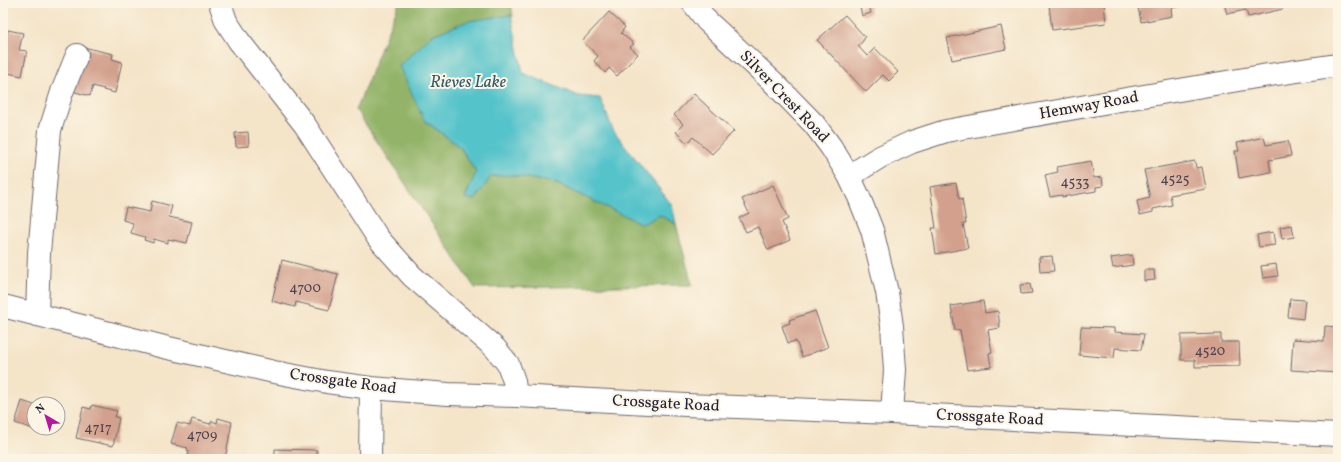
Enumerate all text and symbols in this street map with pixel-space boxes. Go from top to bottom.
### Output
street label: Silver Crest Road [734,46,834,148]
water label: Rieves Lake [430,71,507,94]
street label: Hemway Road [1038,86,1140,126]
house number: 4525 [1161,170,1189,189]
house number: 4533 [1061,173,1089,192]
house number: 4700 [289,279,321,298]
house number: 4520 [1195,342,1225,361]
street label: Crossgate Road [288,364,398,400]
street label: Crossgate Road [612,390,720,418]
north arrow [26,396,66,436]
text: N [33,401,49,418]
street label: Crossgate Road [936,404,1044,432]
house number: 4717 [84,419,112,438]
house number: 4709 [187,426,217,445]

